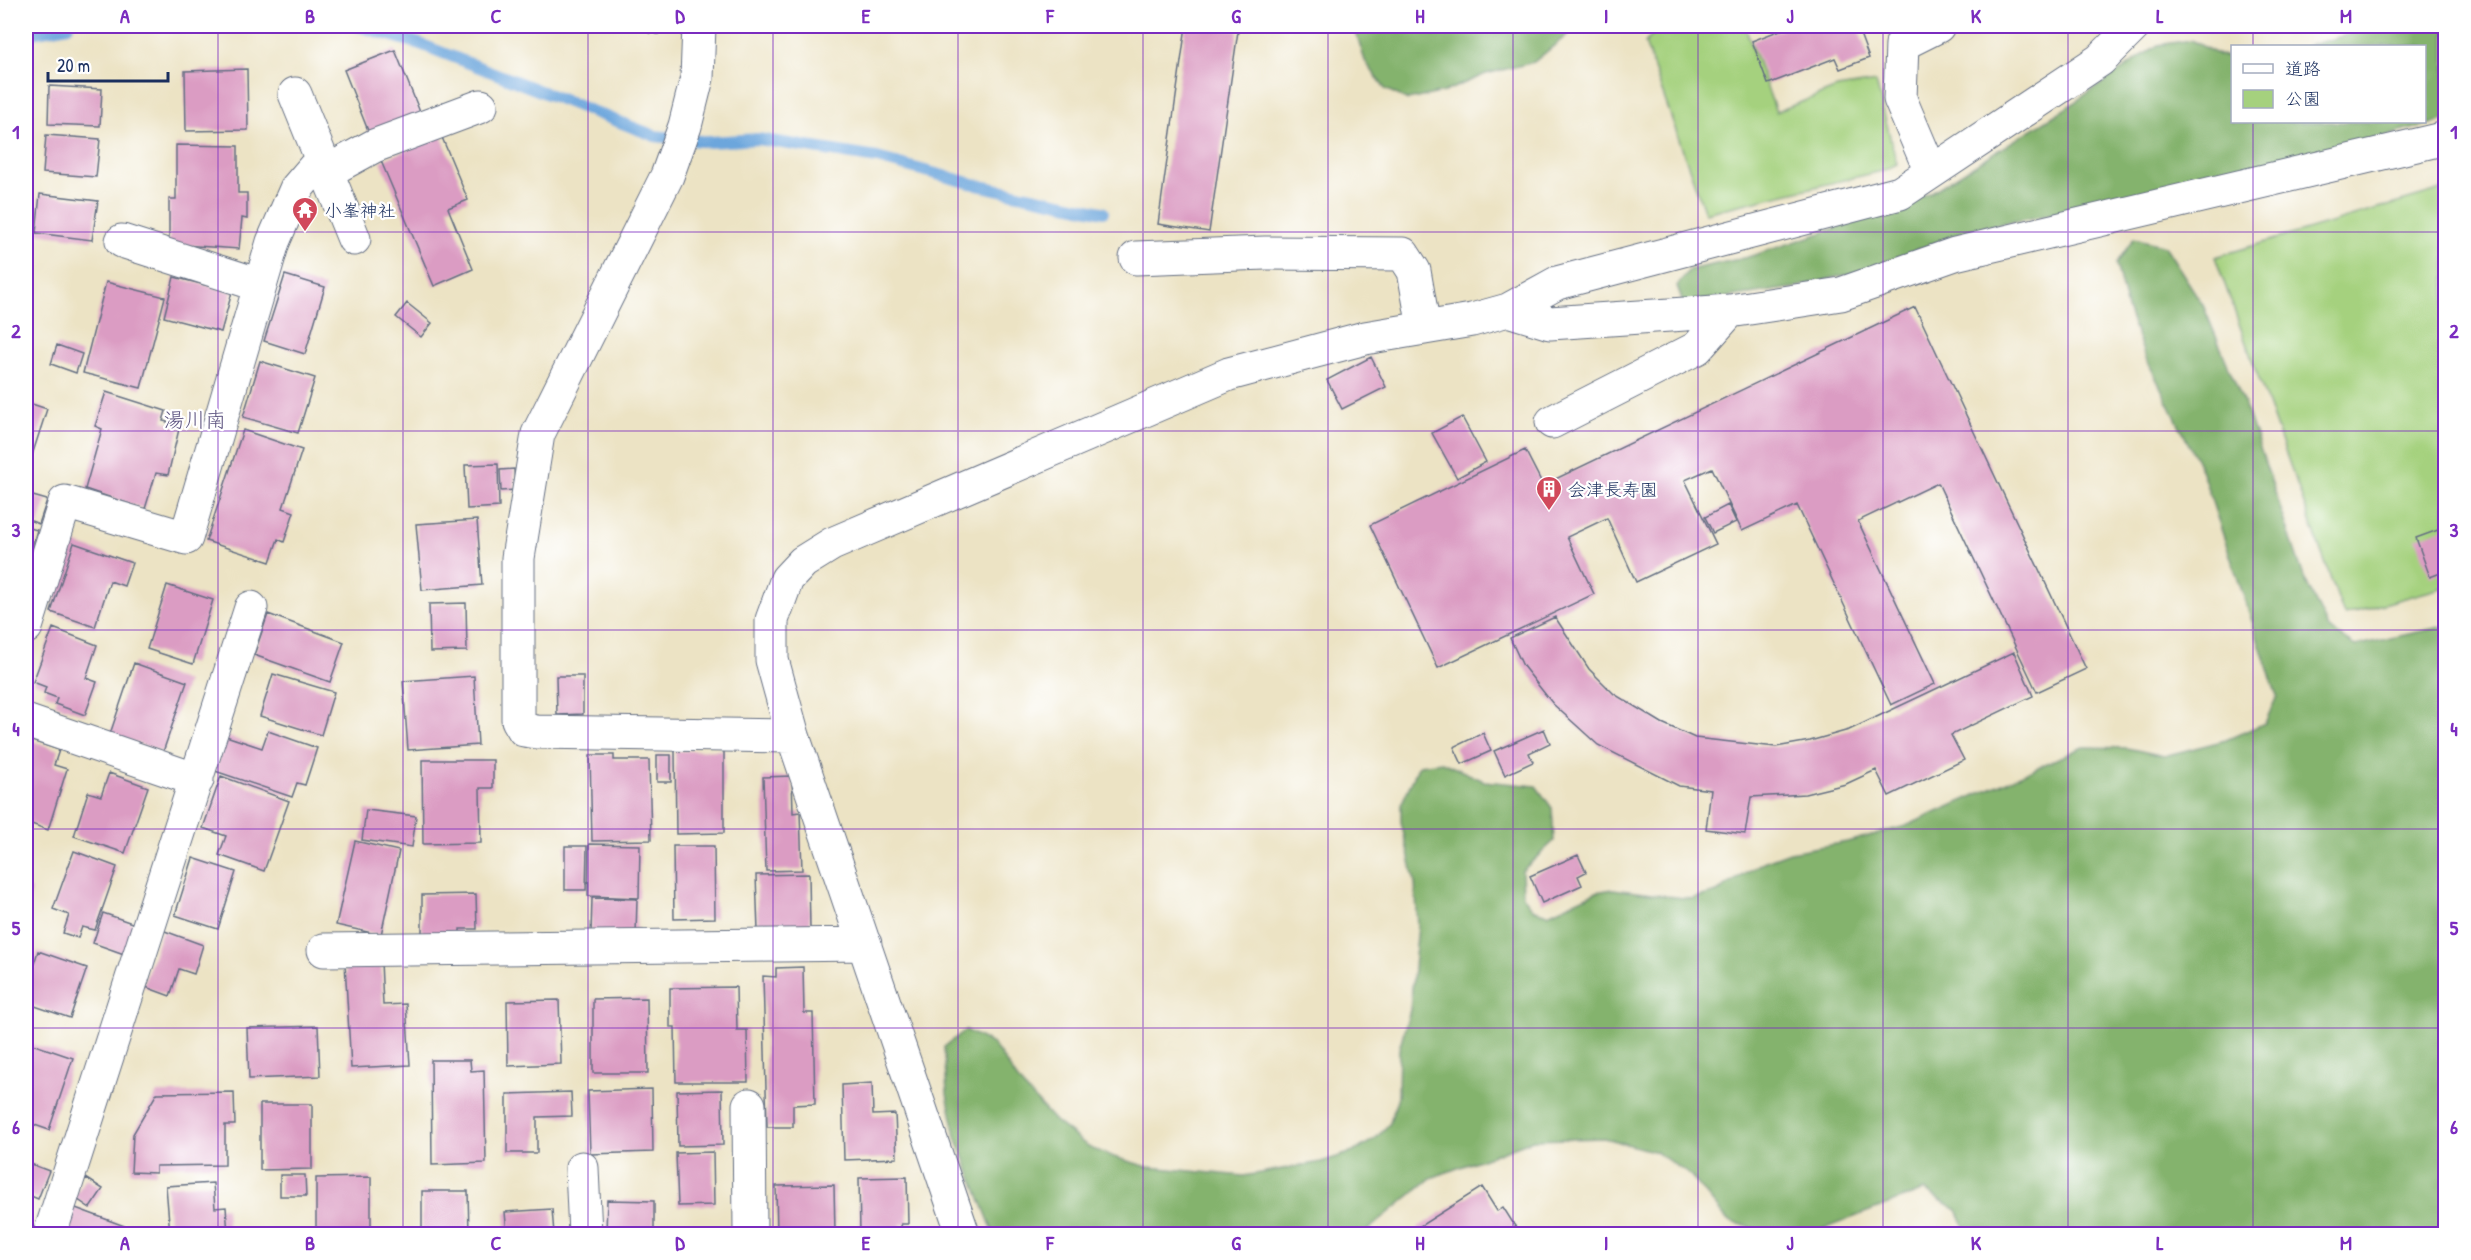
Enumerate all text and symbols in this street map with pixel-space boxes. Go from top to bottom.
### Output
text: A [120,2,130,29]
text: B [305,2,315,29]
text: C [491,2,502,29]
text: D [675,2,685,29]
text: E [862,2,871,29]
text: F [1045,2,1055,29]
text: G [1231,2,1241,29]
text: H [1415,2,1425,29]
text: I [1604,2,1608,29]
text: J [1786,2,1794,29]
text: K [1971,2,1982,29]
text: L [2156,2,2164,29]
text: M [2340,2,2352,29]
scale bar [48,45,168,83]
legend [2231,45,2426,123]
text: 20 m [57,53,90,78]
text: 道路 [2285,56,2321,81]
text: 公園 [2285,86,2321,111]
text: 1 [12,118,20,145]
text: 1 [2450,118,2458,145]
temple icon: 小峯神社 [290,195,320,233]
place label: 小峯神社 [324,198,396,223]
text: 2 [11,317,21,344]
text: 2 [2449,317,2459,344]
district label: 湯川南 [164,405,227,434]
building icon: 会津長寿園 [1534,474,1564,512]
place label: 会津長寿園 [1568,477,1658,502]
text: 3 [12,516,21,543]
text: 3 [2450,516,2459,543]
text: 4 [12,715,20,742]
text: 4 [2450,715,2458,742]
text: 5 [12,914,21,941]
text: 5 [2450,914,2459,941]
text: 6 [12,1113,20,1140]
text: 6 [2450,1113,2458,1140]
text: A [120,1229,130,1256]
text: B [305,1229,315,1256]
text: C [491,1229,502,1256]
text: D [675,1229,685,1256]
text: E [862,1229,871,1256]
text: F [1045,1229,1055,1256]
text: G [1231,1229,1241,1256]
text: H [1415,1229,1425,1256]
text: I [1604,1229,1608,1256]
text: J [1786,1229,1794,1256]
text: K [1971,1229,1982,1256]
text: L [2156,1229,2164,1256]
text: M [2340,1229,2352,1256]

